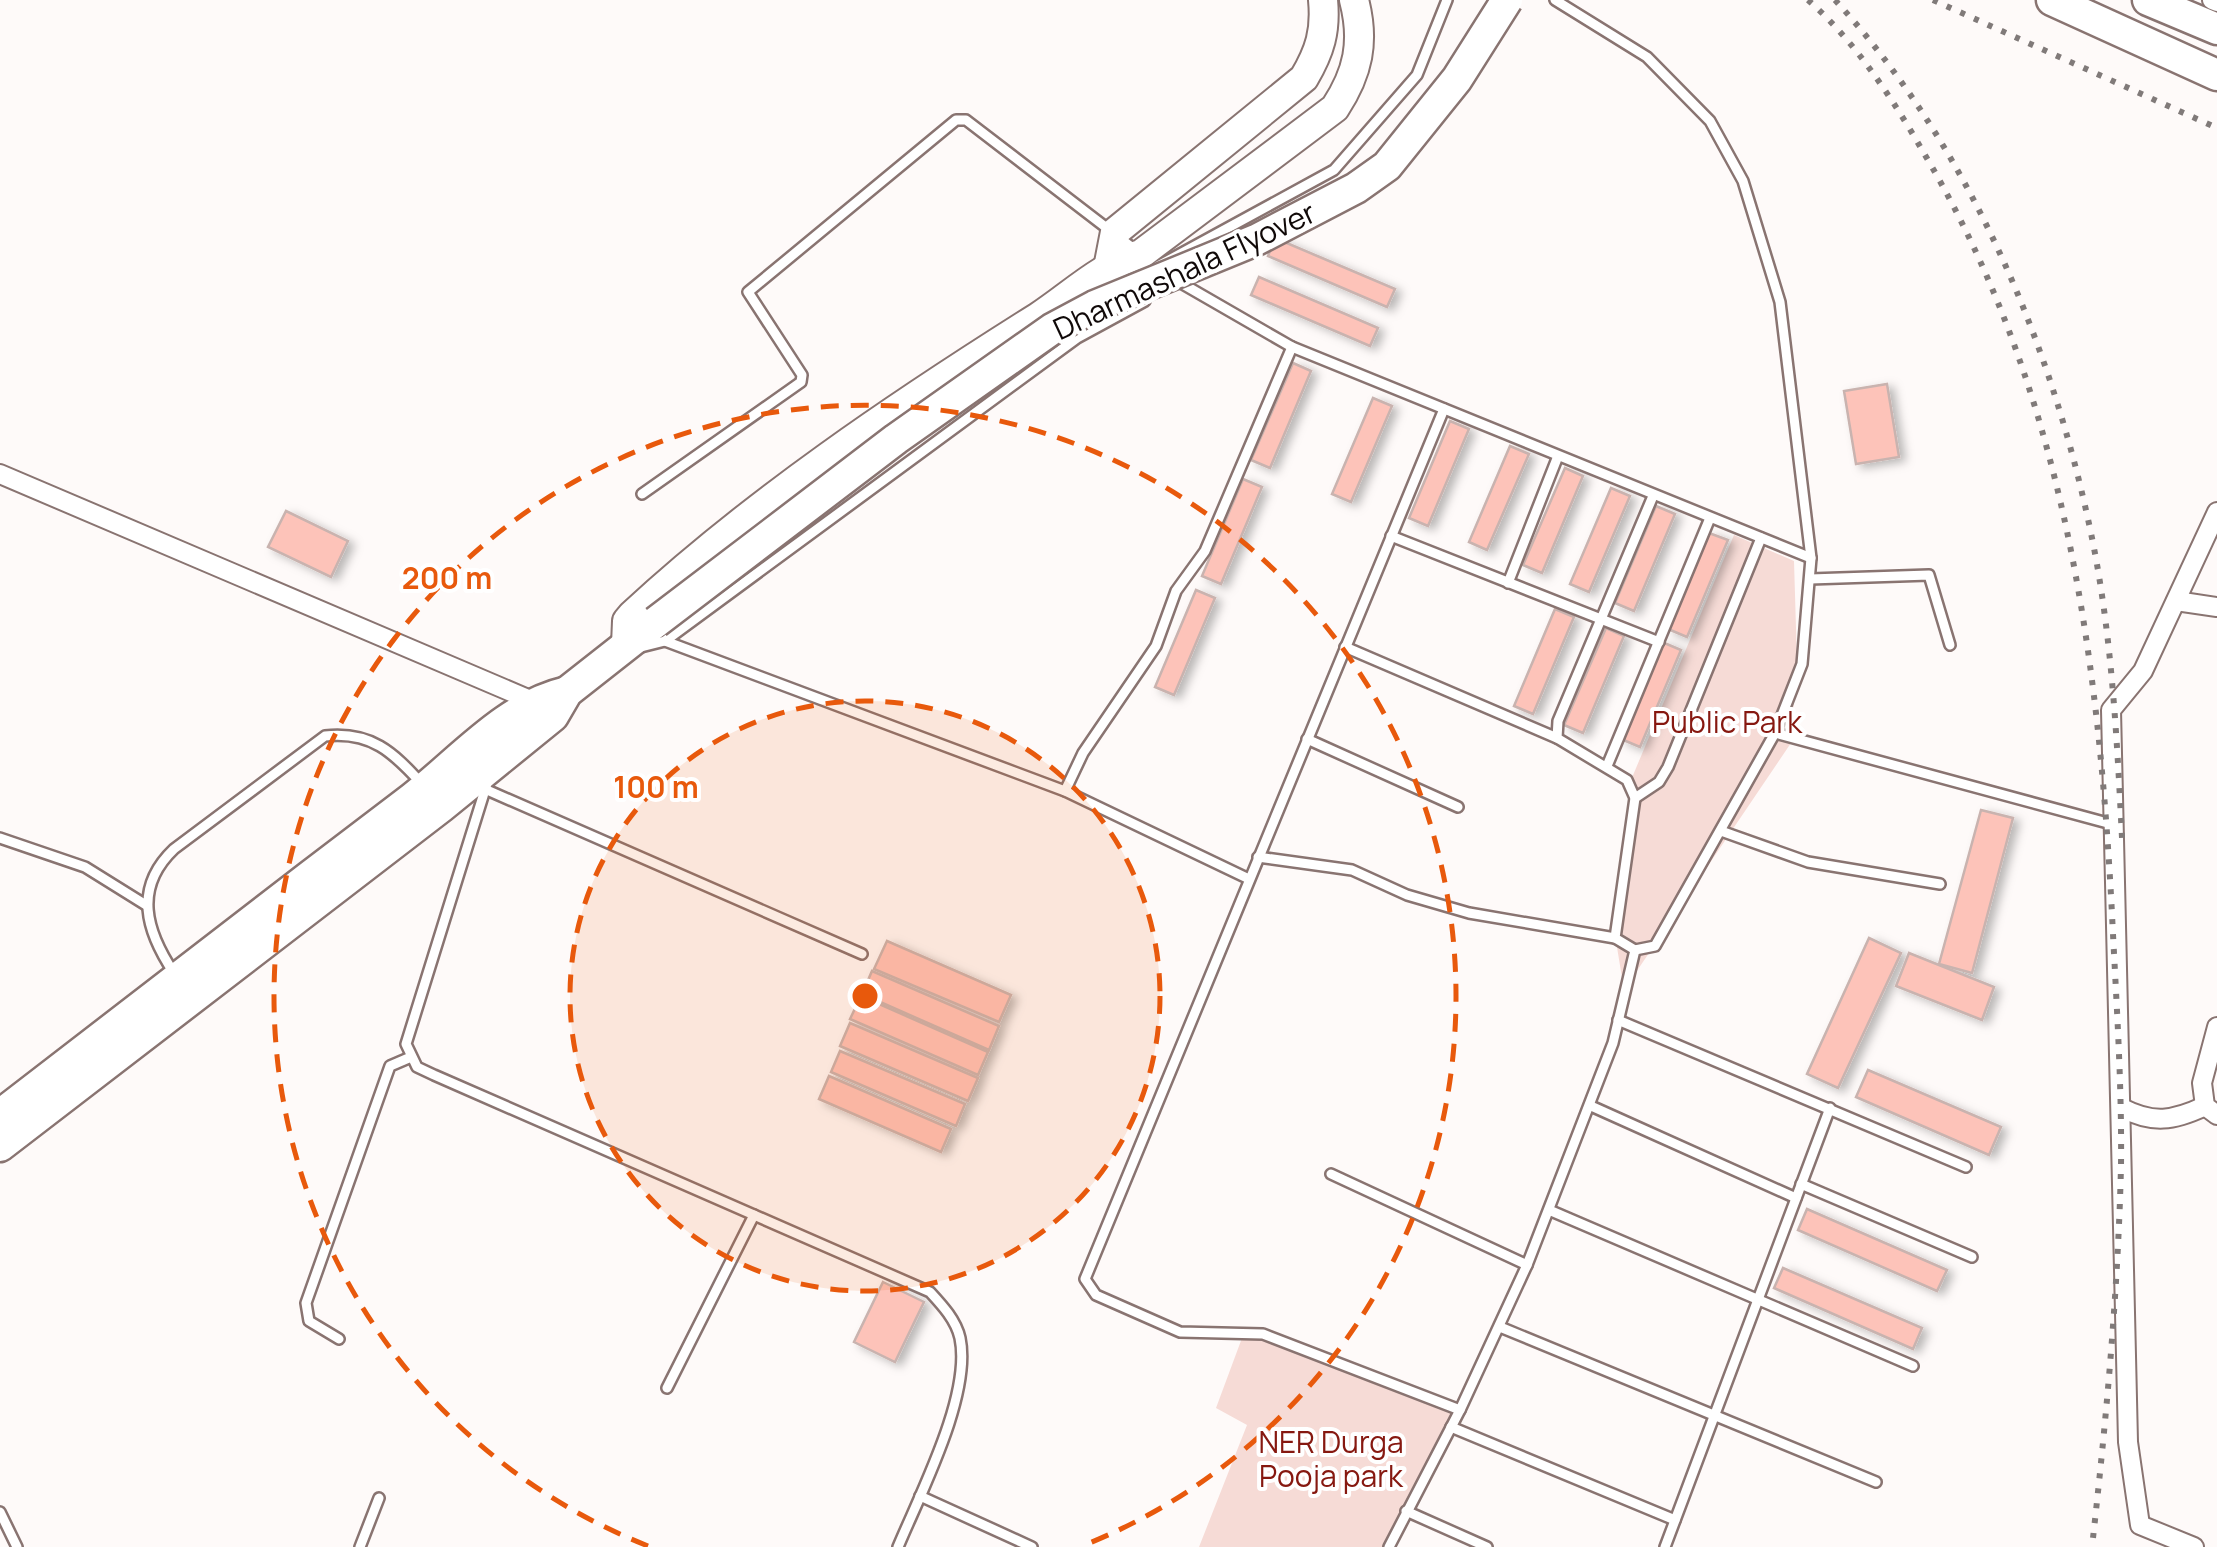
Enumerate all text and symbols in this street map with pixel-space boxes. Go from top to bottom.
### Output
street label: Dharmashala Flyover [1046,191,1322,349]
text: 200 m [402,557,492,598]
park label: Public Park [1652,701,1803,742]
text: 100 m [613,766,699,807]
centre of rings [847,978,883,1014]
park label: NER Durga Pooja park [1258,1421,1404,1496]

